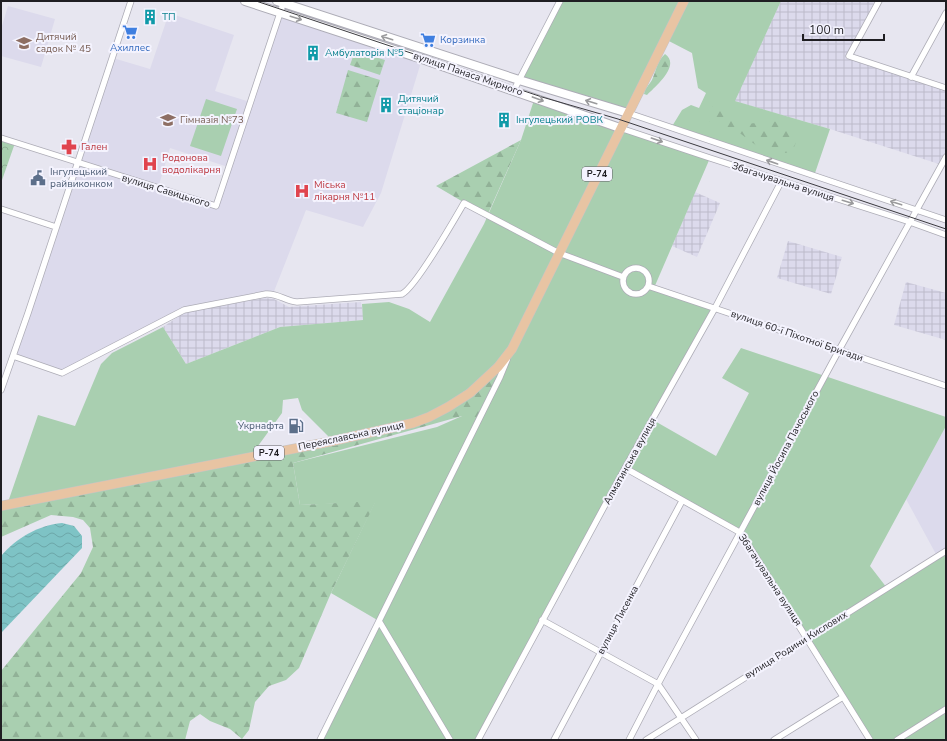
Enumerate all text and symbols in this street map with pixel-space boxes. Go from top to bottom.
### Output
building icon: ТП [141,8,159,26]
place label: ТП [162,10,176,24]
one-way arrow [289,15,302,22]
scale bar [803,16,884,42]
text: 100 m [809,22,844,38]
supermarket icon: Ахиллес [121,23,139,41]
place label: Дитячий садок № 45 [36,30,91,56]
supermarket icon: Корзинка [419,31,437,49]
one-way arrow [381,33,393,41]
place label: Корзинка [440,33,485,47]
school or university icon: Дитячий садок № 45 [15,34,33,52]
place label: Ахиллес [110,41,150,55]
building icon: Амбулаторія №5 [304,44,322,62]
place label: Амбулаторія №5 [325,46,404,60]
street label: вулиця Панаса Мирного [411,49,525,99]
place label: Дитячий стаціонар [398,92,444,118]
one-way arrow [532,95,544,103]
building icon: Дитячий стаціонар [377,96,395,114]
one-way arrow [585,98,598,105]
school or university icon: Гімназія №73 [159,111,177,129]
building icon: Інгулецький РОВК [495,111,513,129]
place label: Гімназія №73 [180,113,244,127]
place label: Інгулецький РОВК [516,113,603,127]
one-way arrow [651,137,663,145]
pharmacy icon: Гален [60,138,78,156]
place label: Гален [81,140,108,154]
place label: Родонова водолікарня [162,151,221,177]
hospital icon: Родонова водолікарня [141,155,159,173]
one-way arrow [766,158,779,165]
street label: Збагачувальна вулиця [730,159,836,205]
place label: Інгулецький райвиконком [50,165,113,191]
road number: Р-74 [582,167,612,181]
public building icon: Інгулецький райвиконком [29,169,47,187]
street label: вулиця Савицького [120,171,212,211]
place label: Міська лікарня №11 [314,178,375,204]
hospital icon: Міська лікарня №11 [293,182,311,200]
one-way arrow [841,199,854,206]
one-way arrow [889,199,902,206]
street label: вулиця 60-ї Піхотної Бригади [729,307,865,365]
street label: вулиця Йосипа Пачоського [750,388,823,508]
street label: Алматинська вулиця [600,415,660,507]
fuel station icon: Укрнафта [287,417,305,435]
street label: Переяславська вулиця [297,418,405,454]
place label: Укрнафта [237,419,284,433]
road number: Р-74 [254,446,284,460]
street label: Збагачувальна вулиця [735,531,805,629]
street label: вулиця Лисенка [594,583,642,657]
street label: вулиця Родини Кислових [742,607,851,682]

